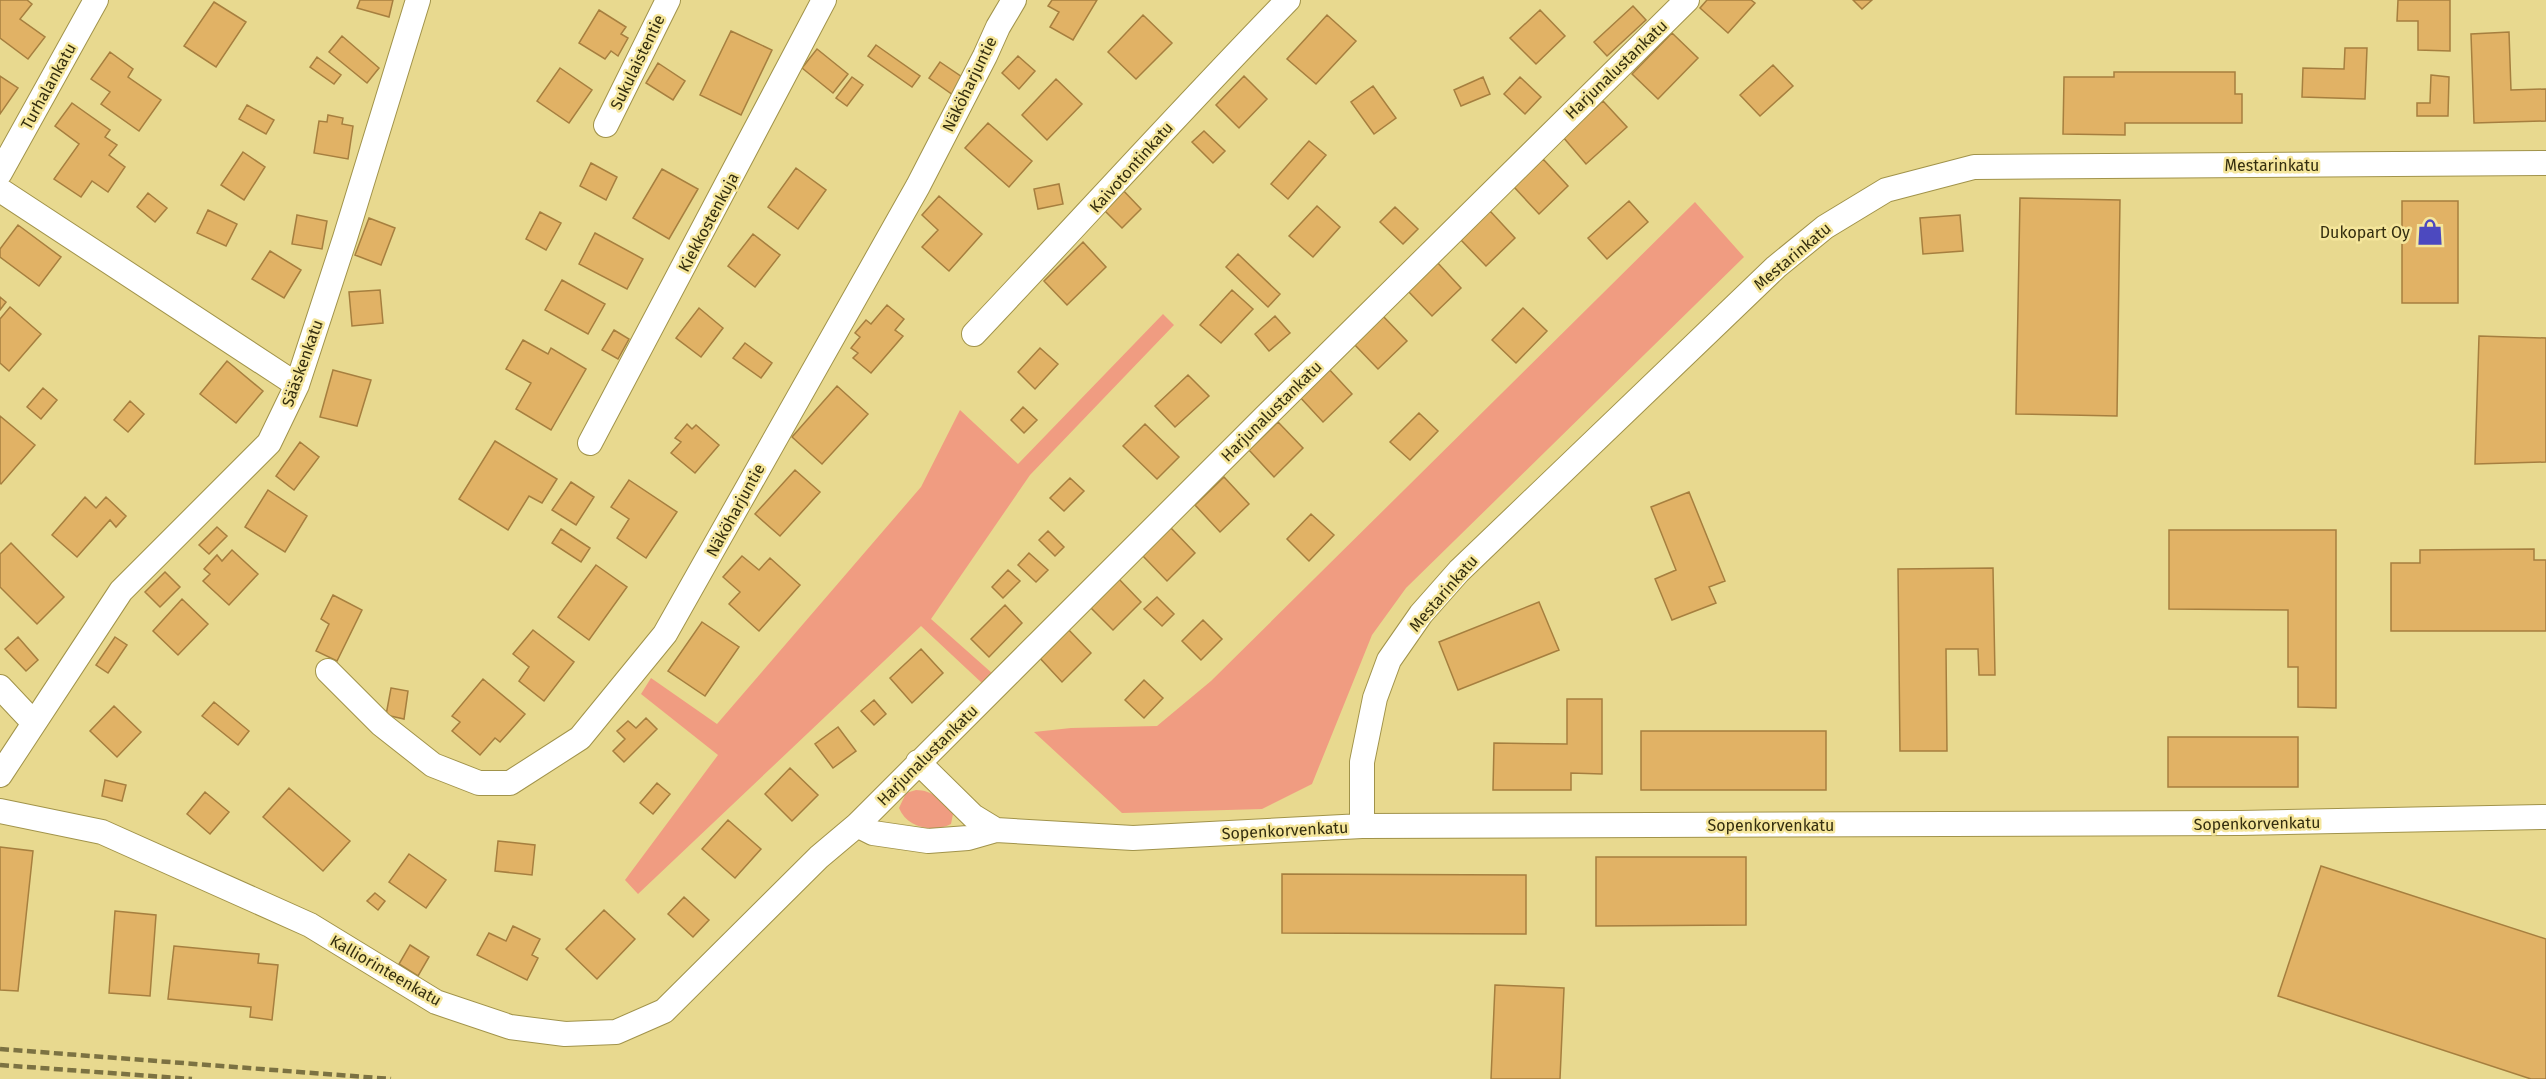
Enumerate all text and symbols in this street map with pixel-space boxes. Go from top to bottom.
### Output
street label: Sukulaistentie [606,12,669,113]
street label: Harjunalustankatu [1561,16,1671,123]
street label: Näköharjuntie [938,34,1001,135]
street label: Turhalankatu [17,40,80,133]
street label: Kaivotontinkatu [1086,118,1177,217]
street label: Mestarinkatu [2225,156,2319,175]
street label: Kiekkostenkuja [674,169,743,275]
shop icon: Dukopart Oy [2415,217,2445,247]
street label: Mestarinkatu [1750,219,1835,294]
place label: Dukopart Oy [2320,223,2410,242]
street label: Sääskenkatu [278,317,327,409]
street label: Harjunalustankatu [1217,357,1326,466]
street label: Näköharjuntie [702,460,769,560]
street label: Mestarinkatu [1405,551,1482,635]
street label: Harjunalustankatu [873,701,982,810]
street label: Sopenkorvenkatu [2193,813,2321,834]
street label: Sopenkorvenkatu [1708,816,1834,835]
street label: Sopenkorvenkatu [1221,818,1349,843]
street label: Kalliorinteenkatu [327,931,445,1010]

